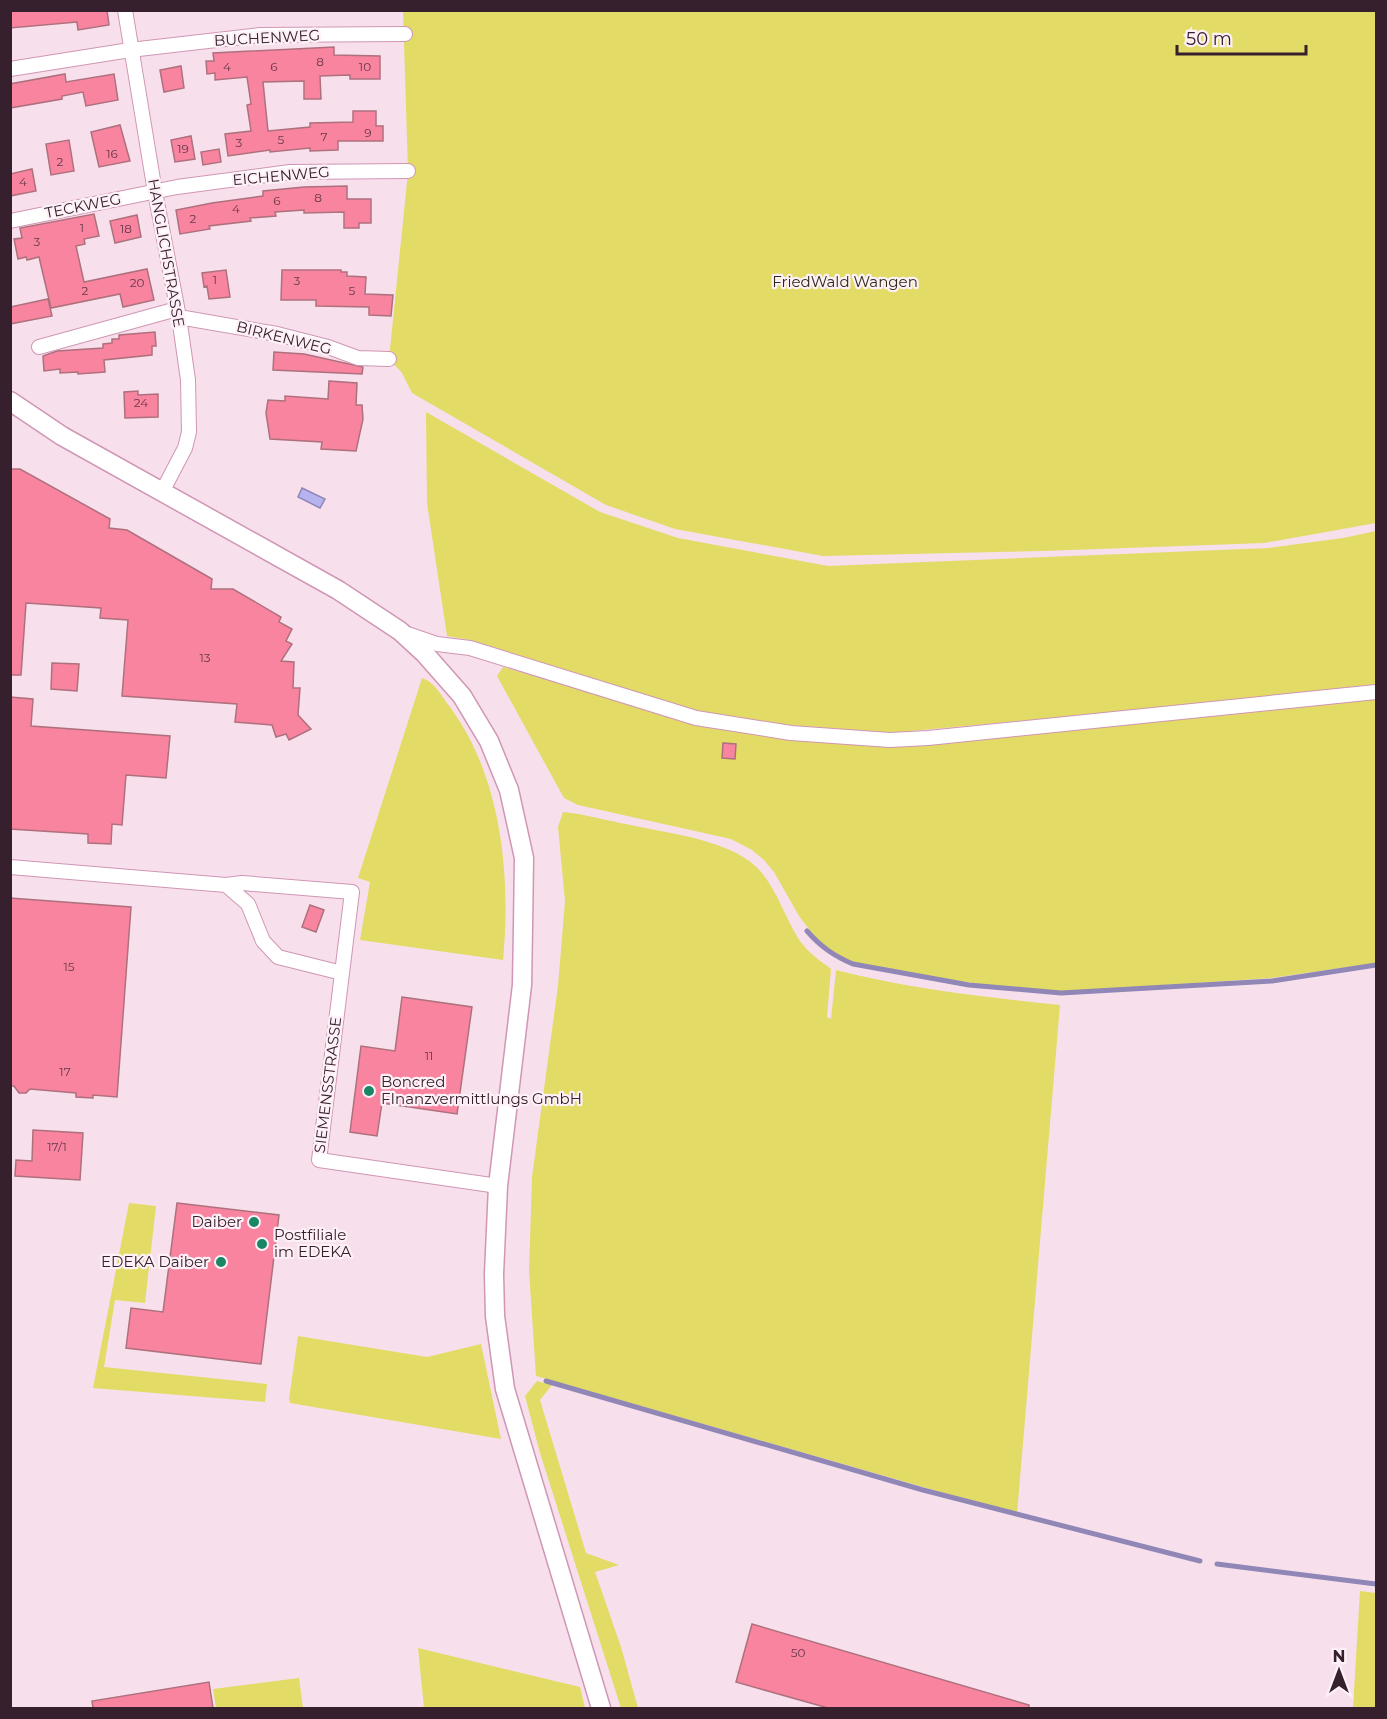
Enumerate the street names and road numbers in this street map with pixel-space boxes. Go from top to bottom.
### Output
street label: BUCHENWEG [214,25,320,50]
street label: EICHENWEG [232,162,330,189]
street label: HANGLICHSTRASSE [144,177,189,329]
street label: TECKWEG [43,189,123,222]
street label: BIRKENWEG [235,317,334,359]
street label: SIEMENSSTRASSE [310,1016,345,1154]

